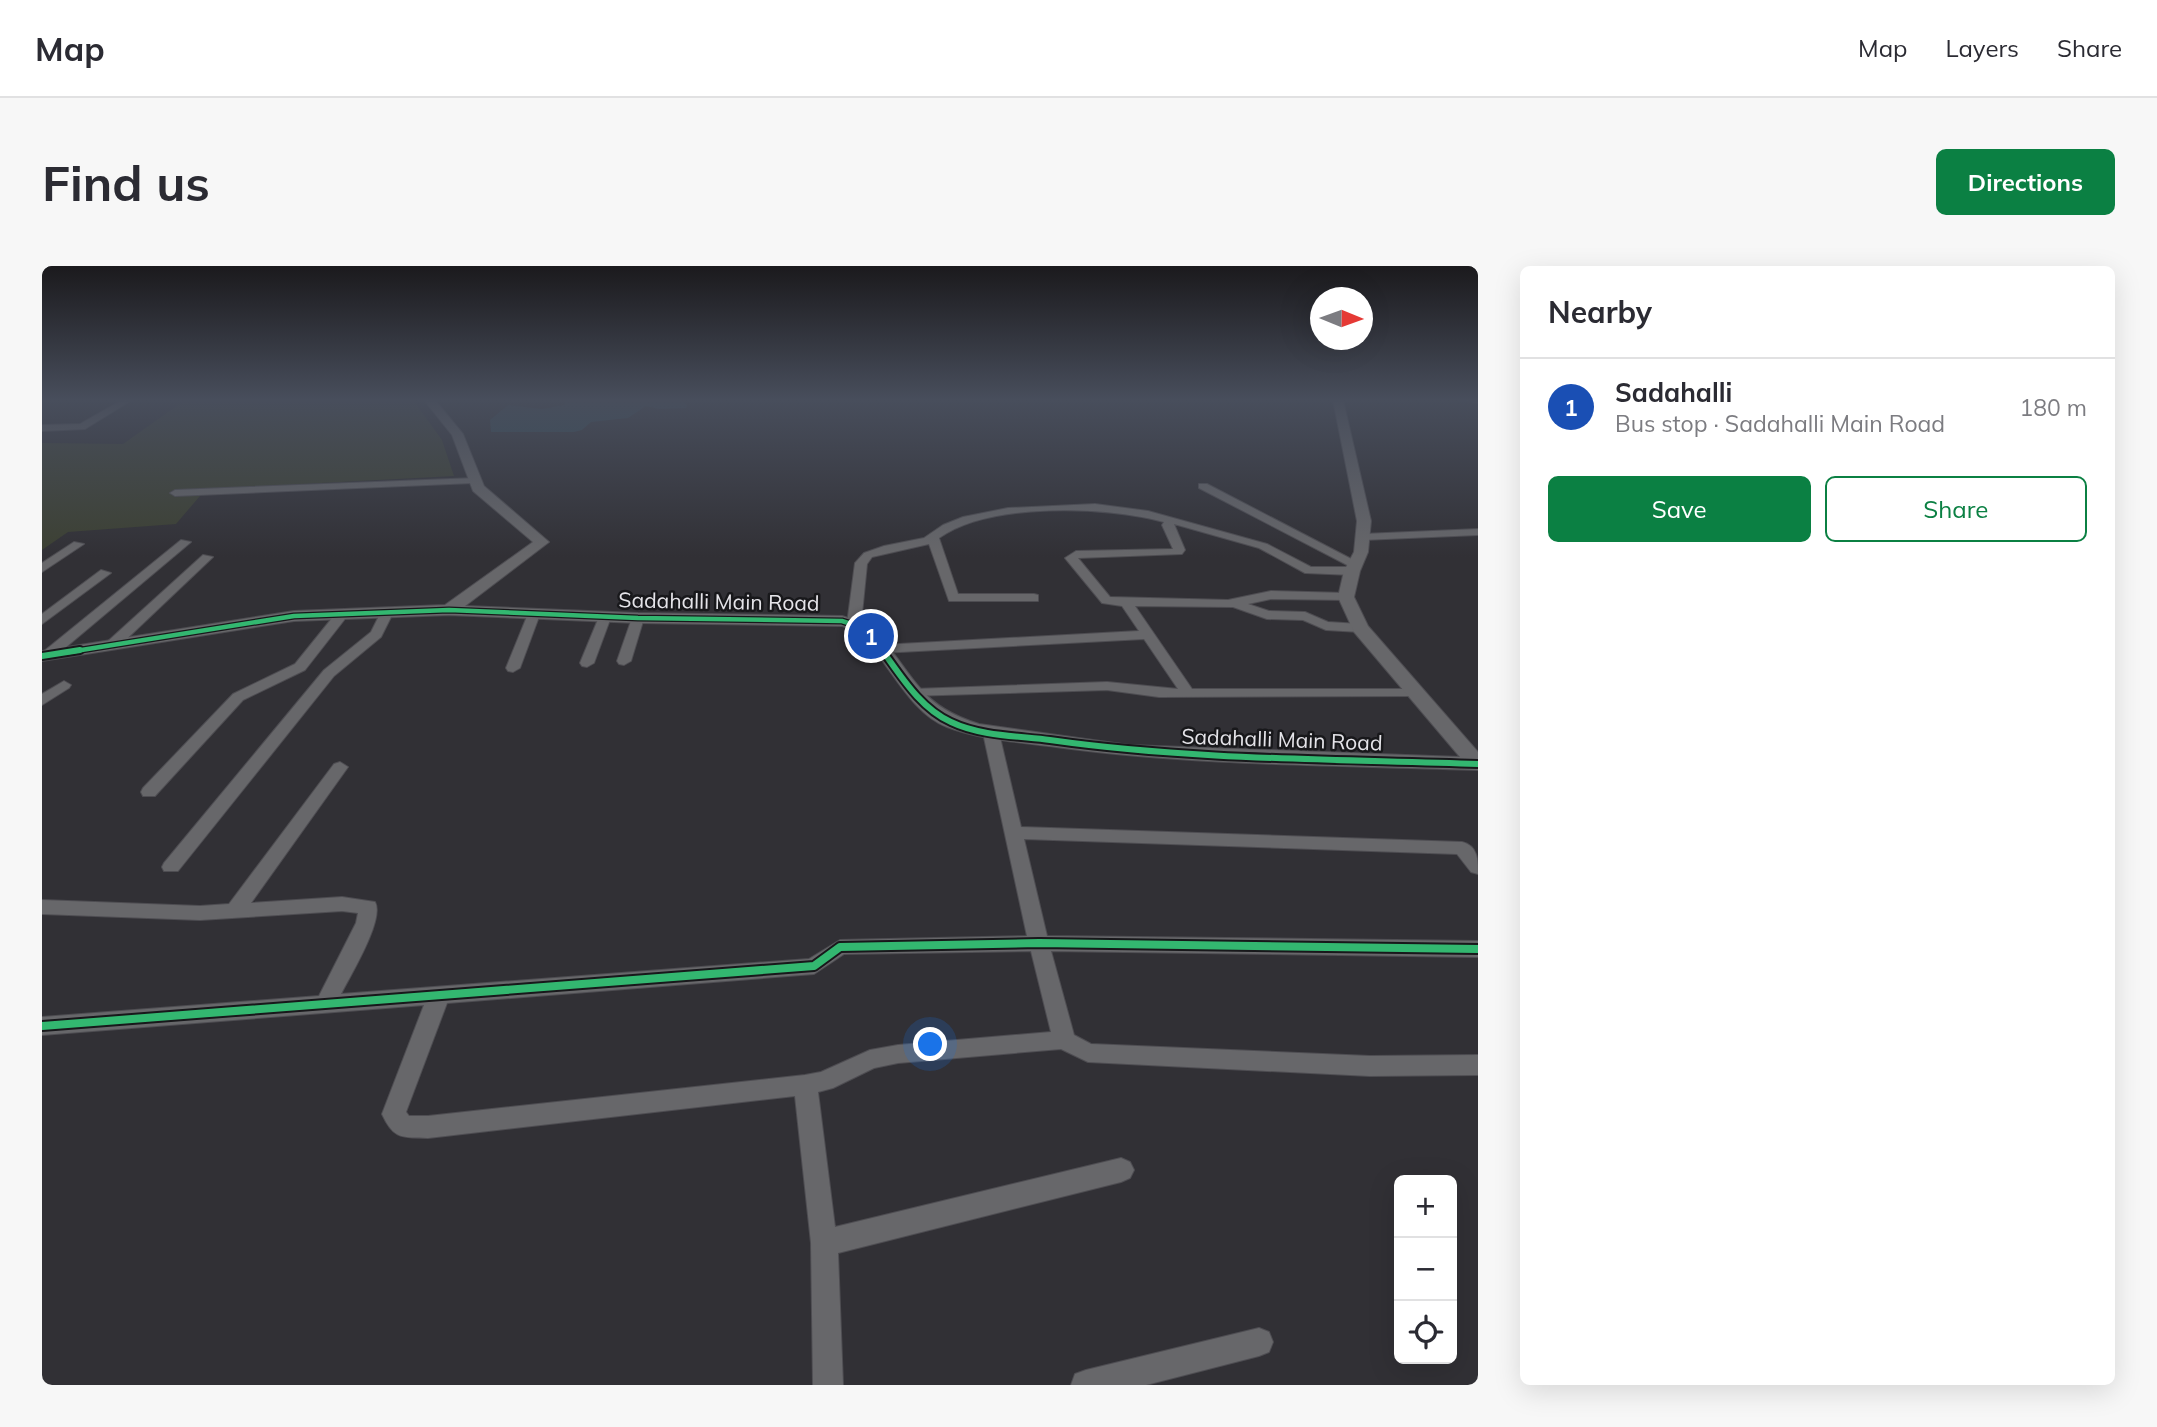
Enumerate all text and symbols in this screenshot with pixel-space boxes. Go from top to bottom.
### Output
text: Map [35,28,105,69]
text: Map [1858,33,1907,63]
text: Layers [1945,33,2019,63]
text: Share [2057,33,2122,63]
button: Directions [1936,149,2115,215]
text: Find us [42,152,210,213]
north arrow [1310,287,1373,350]
text: Nearby [1548,293,1652,331]
text: Sadahalli [1615,376,1732,409]
text: 1 [1564,393,1578,422]
text: 180 m [2019,393,2087,422]
text: Bus stop · Sadahalli Main Road [1615,409,1945,438]
button: Save [1548,476,1811,542]
button: Share [1825,476,2087,542]
street label: Sadahalli Main Road [618,586,820,616]
pin: 1 [848,610,894,662]
street label: Sadahalli Main Road [1181,722,1383,756]
your location [913,1027,947,1061]
map controls [1394,1175,1457,1364]
button: + [1394,1175,1457,1238]
button: − [1394,1238,1457,1301]
button: locate [1394,1301,1457,1364]

